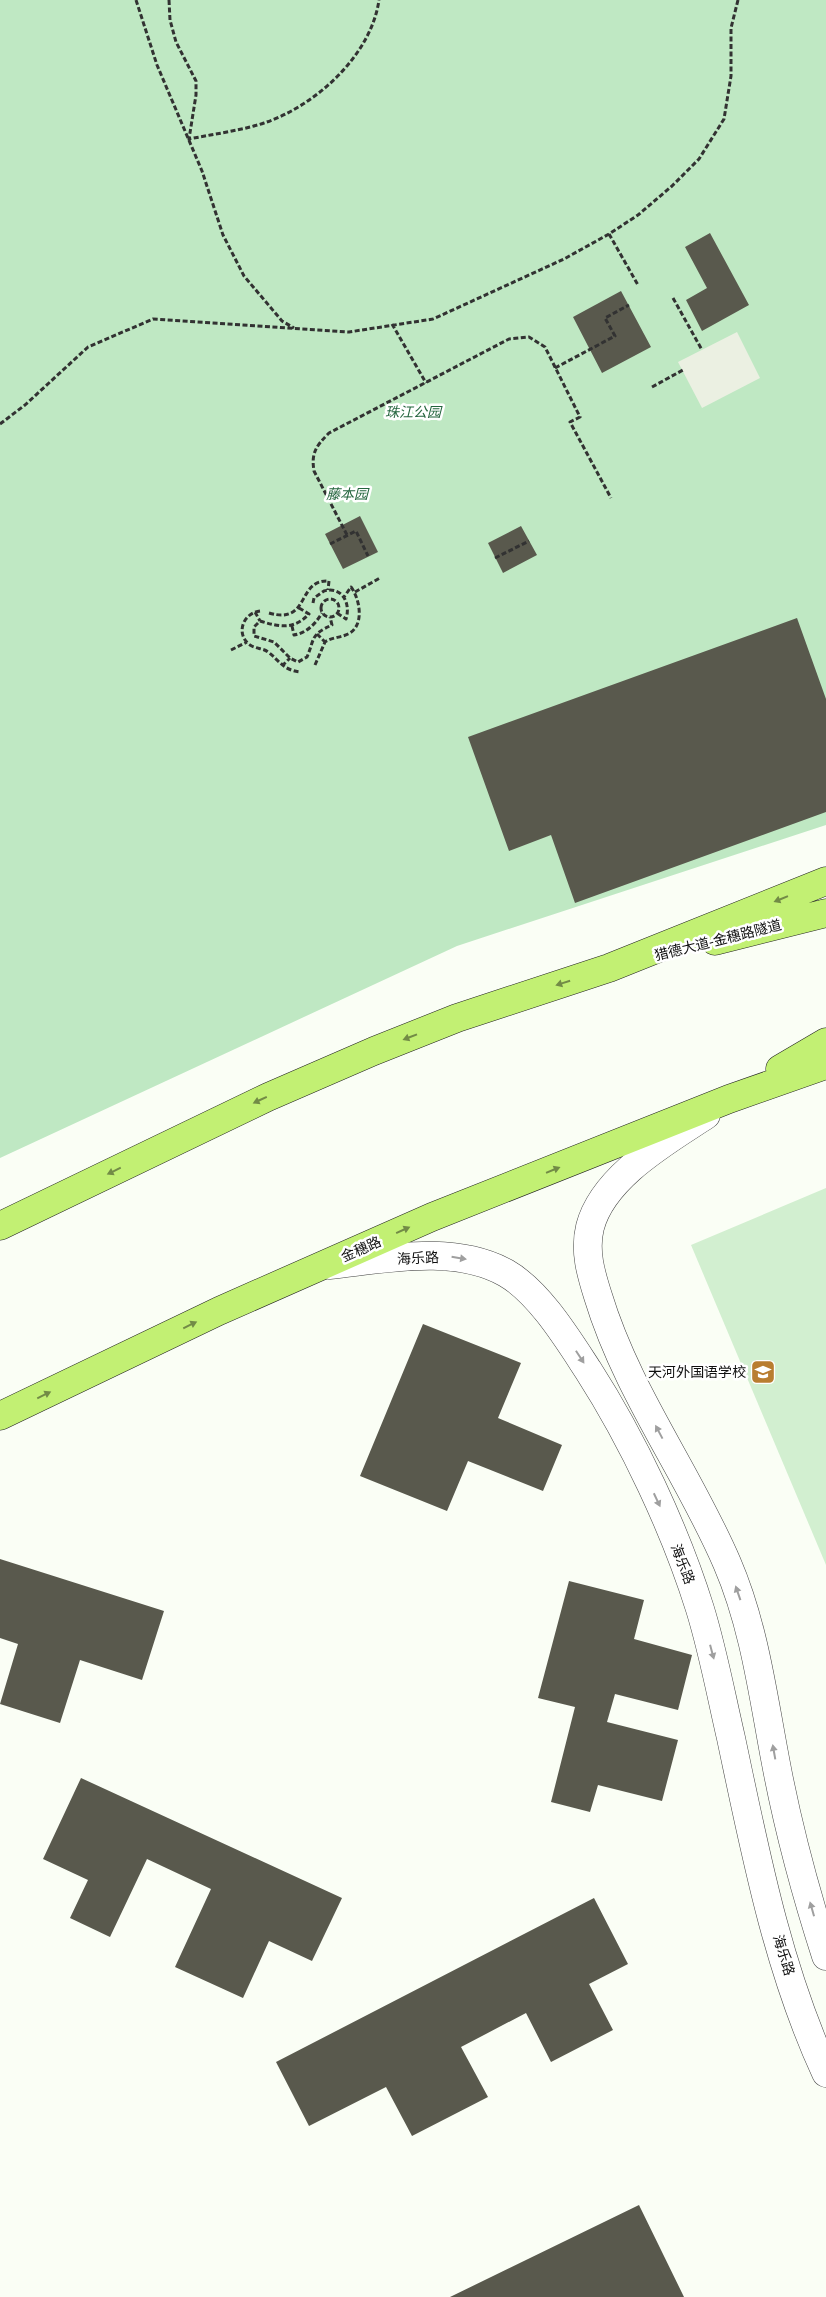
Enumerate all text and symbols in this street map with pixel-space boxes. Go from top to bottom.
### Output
park label: 珠江公园 [385,402,443,421]
park label: 藤本园 [326,484,370,503]
one-way arrow [773,895,788,903]
street label: 猎德大道-金穗路隧道 [652,915,783,964]
one-way arrow [555,979,570,987]
one-way arrow [402,1033,417,1041]
one-way arrow [253,1097,267,1105]
one-way arrow [546,1165,561,1173]
one-way arrow [107,1167,121,1175]
one-way arrow [396,1226,410,1234]
street label: 金穗路 [338,1231,384,1266]
street label: 海乐路 [397,1247,439,1268]
one-way arrow [451,1255,467,1263]
one-way arrow [183,1321,198,1329]
one-way arrow [575,1350,584,1364]
school or university icon: 天河外国语学校 [750,1359,776,1385]
place label: 天河外国语学校 [648,1362,746,1381]
one-way arrow [37,1391,51,1399]
one-way arrow [655,1425,663,1439]
one-way arrow [653,1493,661,1507]
street label: 海乐路 [667,1541,700,1587]
one-way arrow [734,1586,741,1601]
one-way arrow [708,1645,716,1660]
one-way arrow [769,1743,777,1759]
one-way arrow [808,1902,816,1917]
street label: 海乐路 [769,1932,800,1978]

